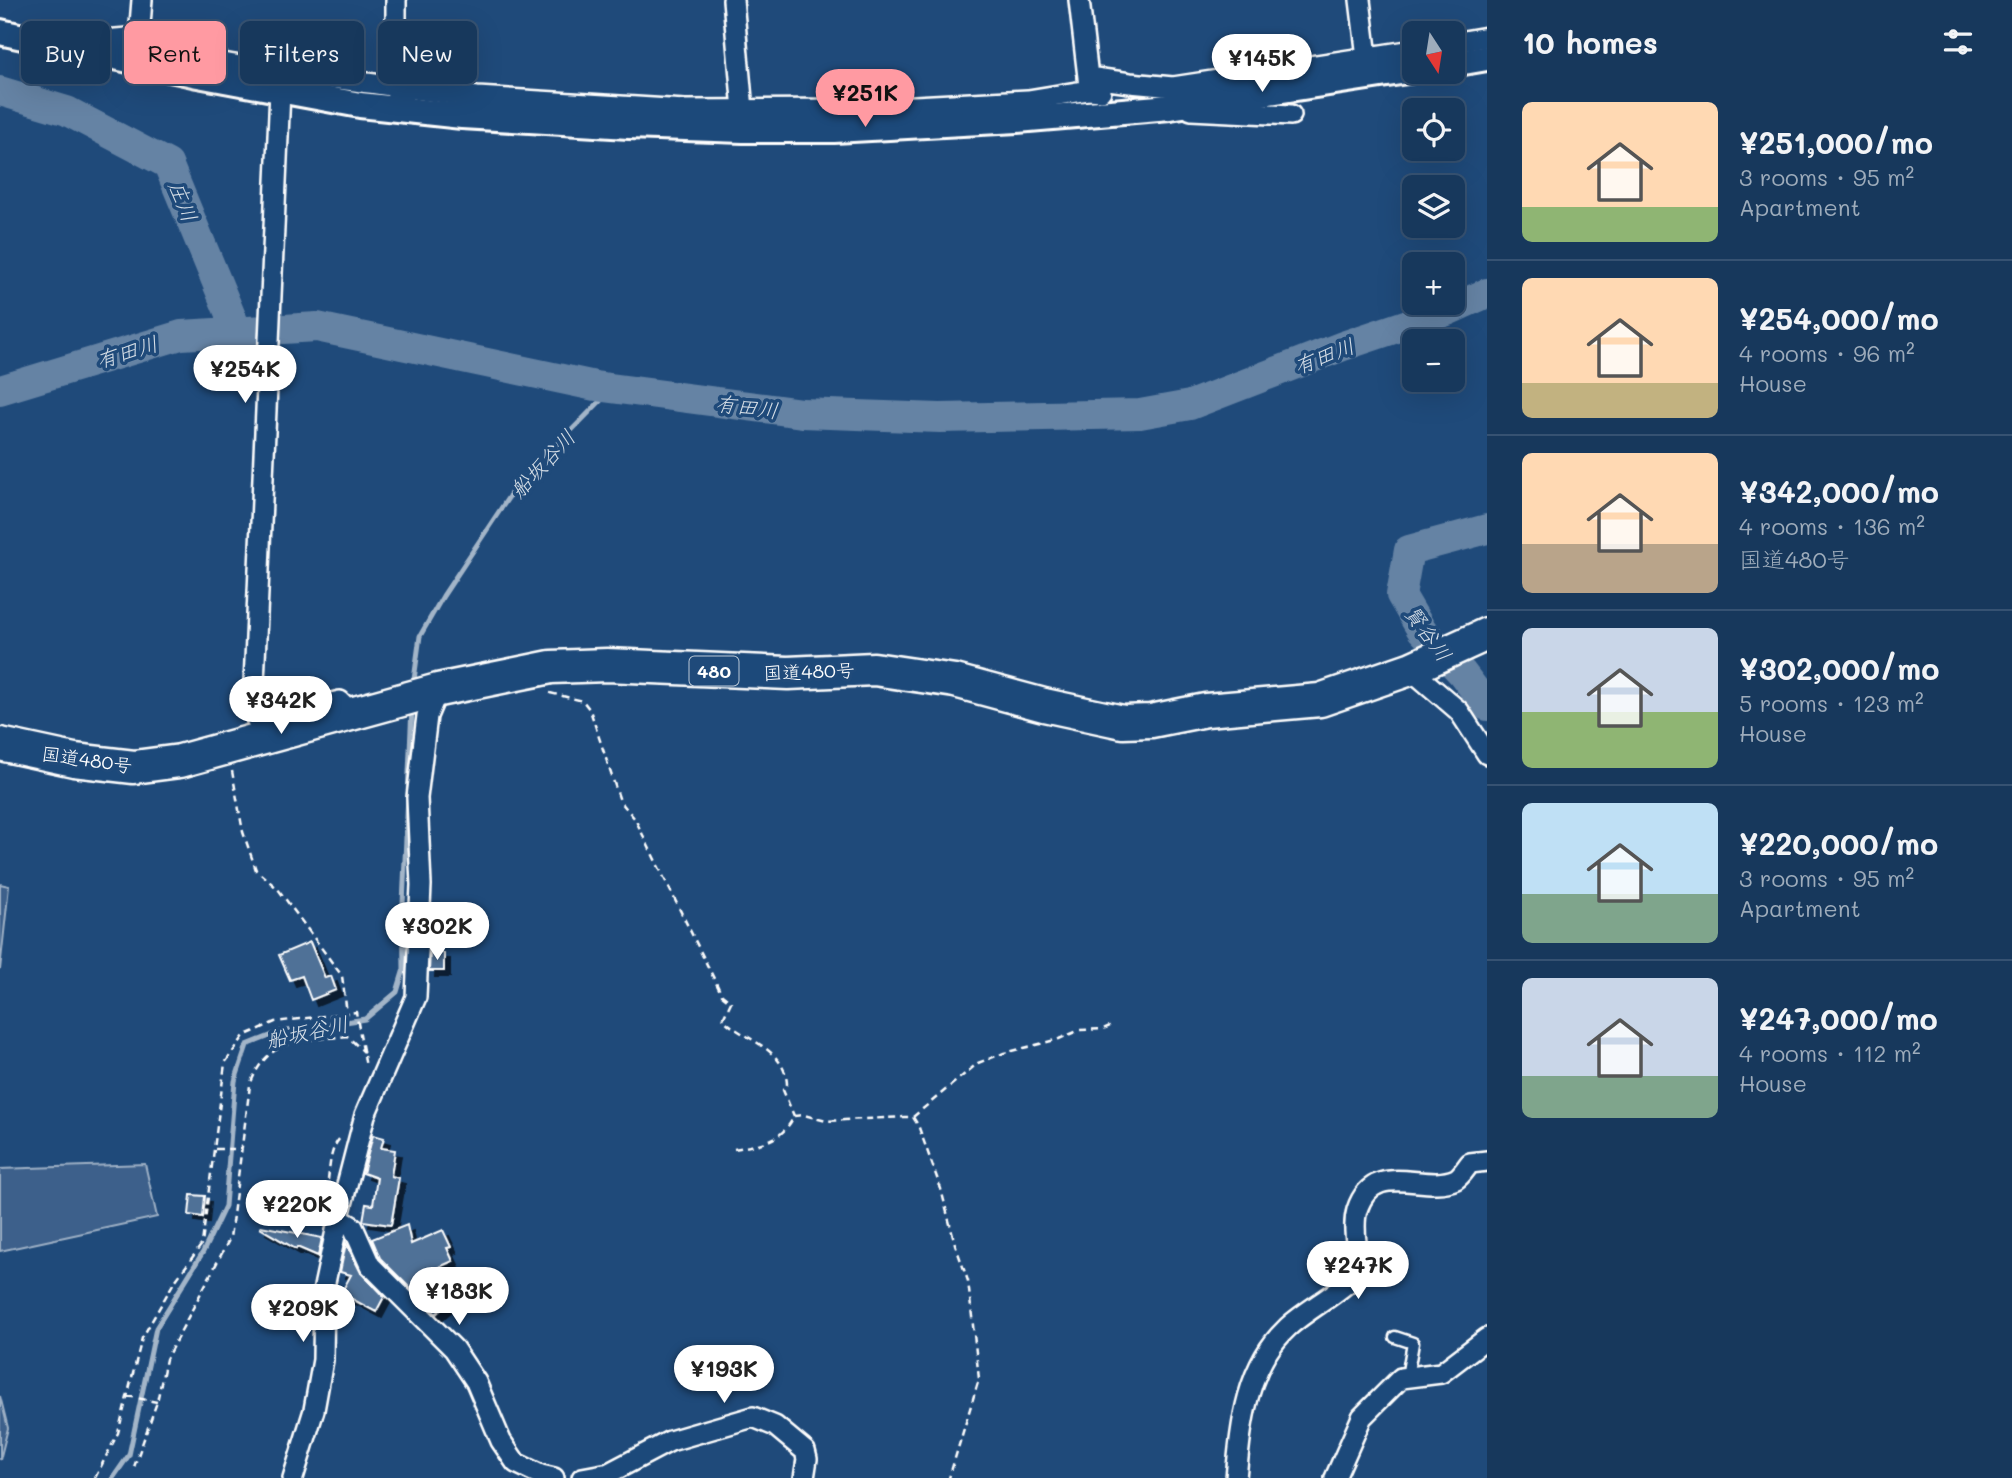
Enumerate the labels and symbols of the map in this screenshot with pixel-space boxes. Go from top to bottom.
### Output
north arrow [1402,21,1465,84]
pin: ¥145K [1213,34,1311,94]
pin: ¥251K [816,69,914,129]
water label: 庄川 [164,176,204,226]
water label: 有田川 [93,329,161,373]
water label: 有田川 [1290,331,1358,379]
pin: ¥254K [196,346,294,405]
water label: 有田川 [714,389,780,423]
water label: 船坂谷川 [503,423,581,503]
water label: 賢谷川 [1400,600,1458,666]
road number: 480 [690,656,738,686]
street label: 国道480号 [763,657,855,685]
pin: ¥342K [232,676,330,736]
street label: 国道480号 [40,740,134,778]
pin: ¥302K [388,902,486,962]
water label: 船坂谷川 [263,1009,351,1053]
pin: ¥220K [248,1180,346,1240]
pin: ¥247K [1309,1242,1407,1301]
pin: ¥183K [410,1268,508,1327]
pin: ¥209K [254,1284,352,1344]
pin: ¥193K [675,1346,773,1405]

